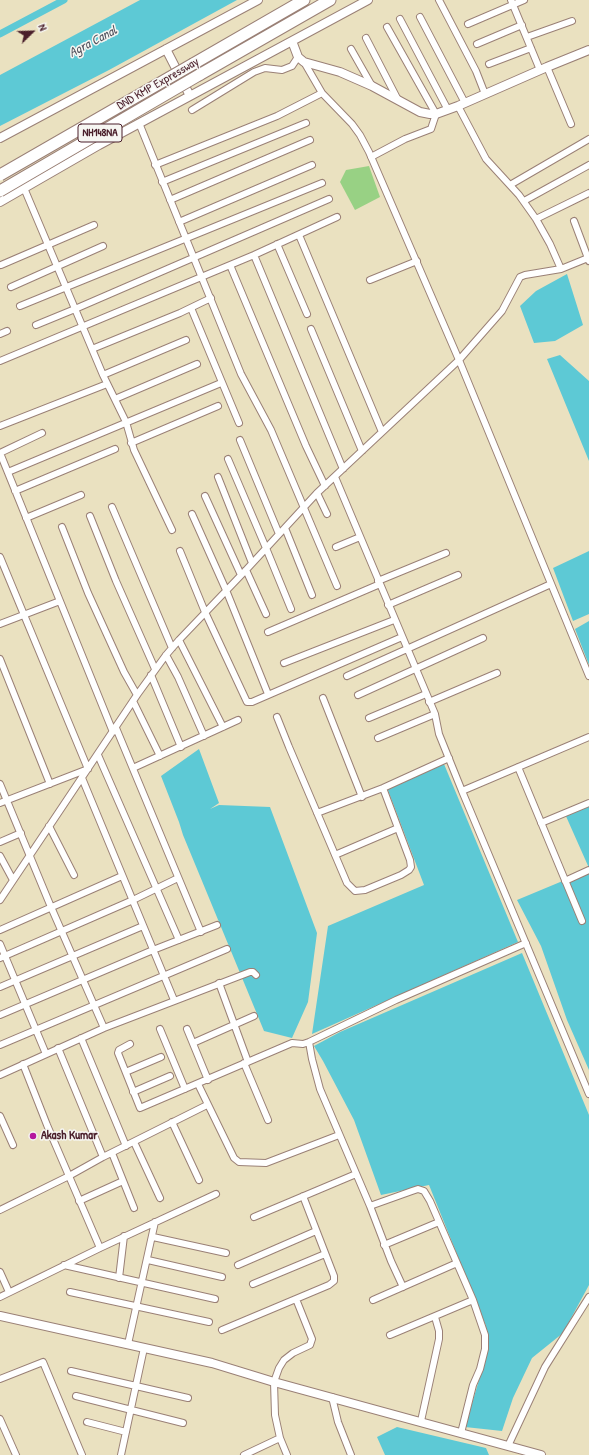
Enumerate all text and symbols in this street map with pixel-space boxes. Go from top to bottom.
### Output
north arrow [12,12,52,52]
text: N [35,22,51,33]
water label: Agra Canal [66,23,120,61]
street label: DND KMP Expressway [114,55,202,113]
road number: NH148NA [78,124,122,142]
place label: Akash Kumar [41,1129,98,1143]
marker: Akash Kumar [28,1131,38,1141]

